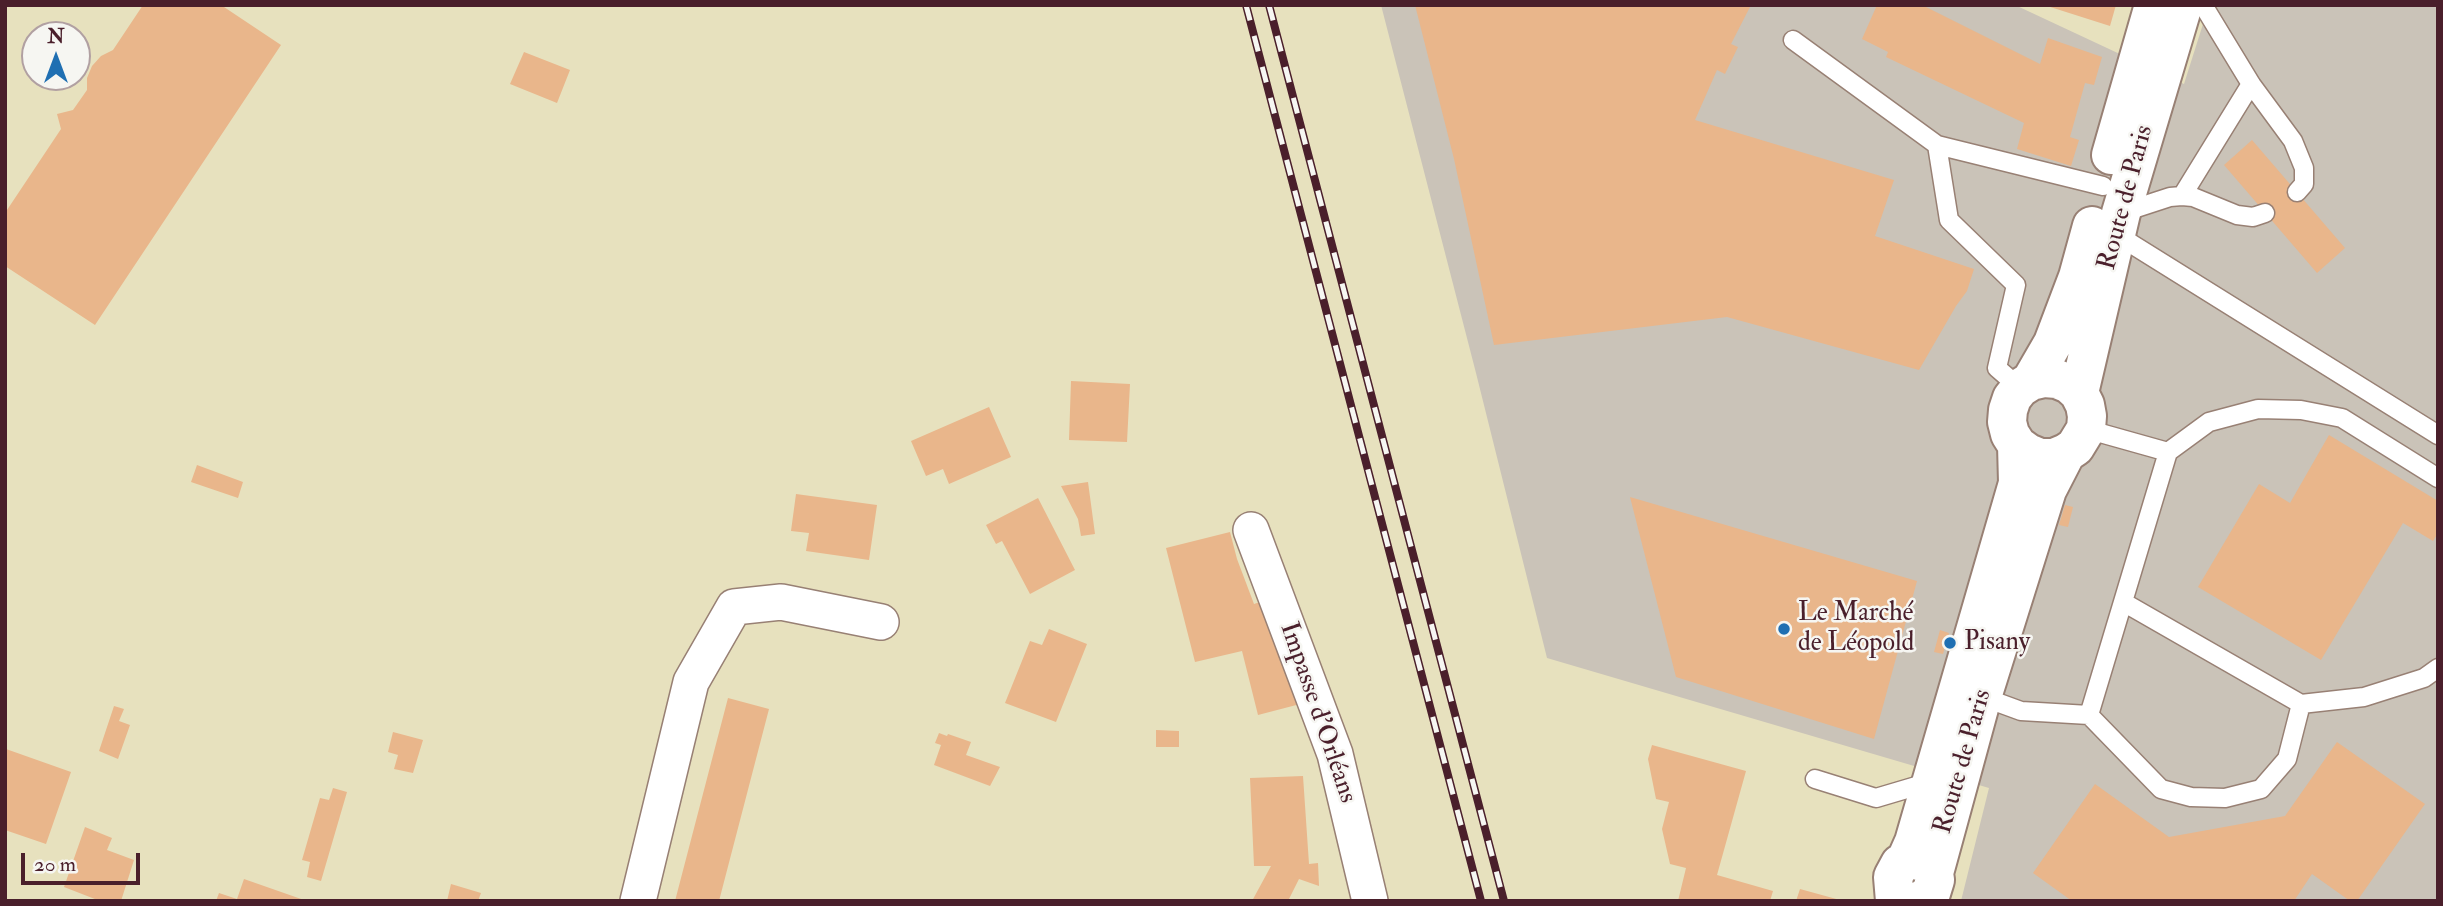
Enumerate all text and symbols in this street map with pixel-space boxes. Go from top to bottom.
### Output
north arrow [21,21,91,91]
text: N [47,25,65,49]
street label: Route de Paris [2093,122,2161,274]
place label: Le Marché de Léopold [1798,598,1914,660]
street label: Impasse d'Orléans [1271,619,1363,807]
marker: Le Marché de Léopold [1776,621,1792,637]
place label: Pisany [1964,627,2030,659]
marker: Pisany [1942,635,1958,651]
street label: Route de Paris [1928,686,2000,838]
scale bar [24,839,144,883]
text: 20 m [34,851,76,878]

